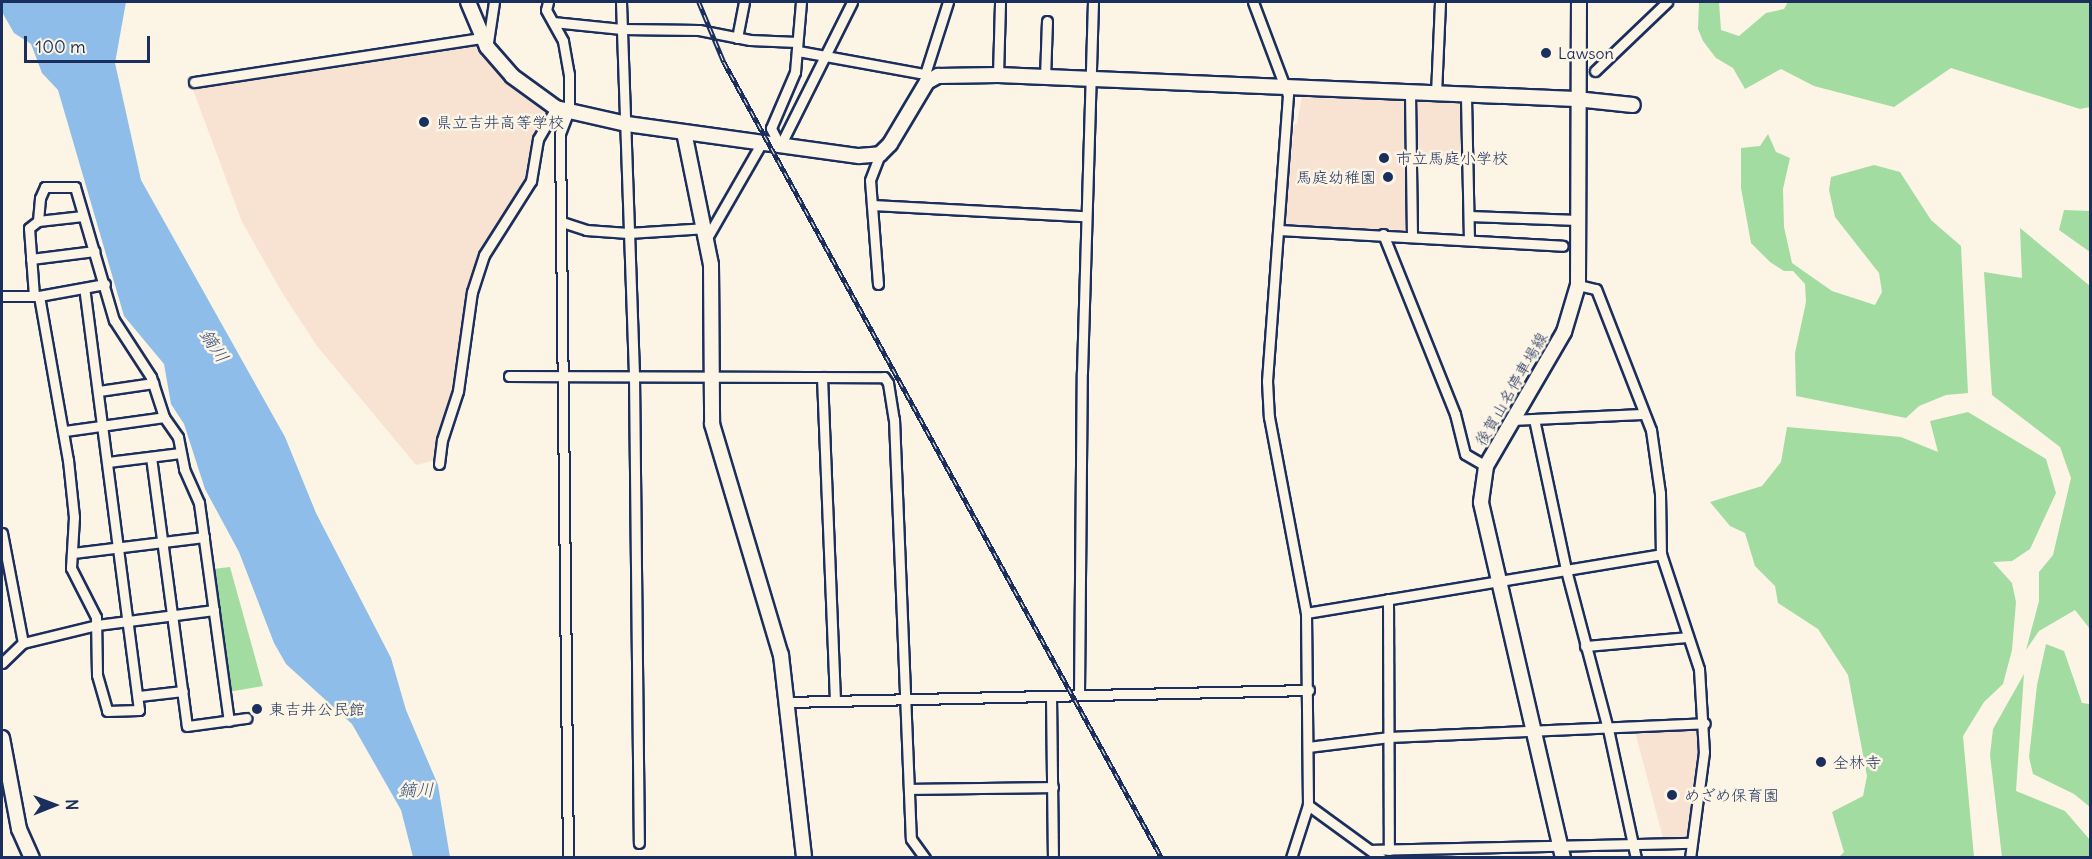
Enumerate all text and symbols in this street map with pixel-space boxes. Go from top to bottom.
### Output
scale bar [27,24,153,62]
text: 100 m [35,35,86,58]
place label: Lawson [1558,43,1614,63]
marker: Lawson [1539,46,1553,60]
place label: 県立吉井高等学校 [436,112,564,132]
marker: 県立吉井高等学校 [417,115,431,129]
place label: 市立馬庭小学校 [1396,148,1508,168]
marker: 市立馬庭小学校 [1377,151,1391,165]
place label: 馬庭幼稚園 [1296,167,1376,187]
marker: 馬庭幼稚園 [1381,170,1395,184]
water label: 鏑川 [195,325,233,367]
street label: 後賀山名停車場線 [1471,329,1551,449]
place label: 東吉井公民館 [269,699,365,719]
marker: 東吉井公民館 [250,702,264,716]
place label: 全林寺 [1833,752,1881,772]
marker: 全林寺 [1814,755,1828,769]
north arrow [24,775,84,835]
water label: 鏑川 [398,779,434,801]
place label: めざめ保育園 [1684,785,1780,805]
marker: めざめ保育園 [1665,788,1679,802]
text: N [62,799,82,810]

